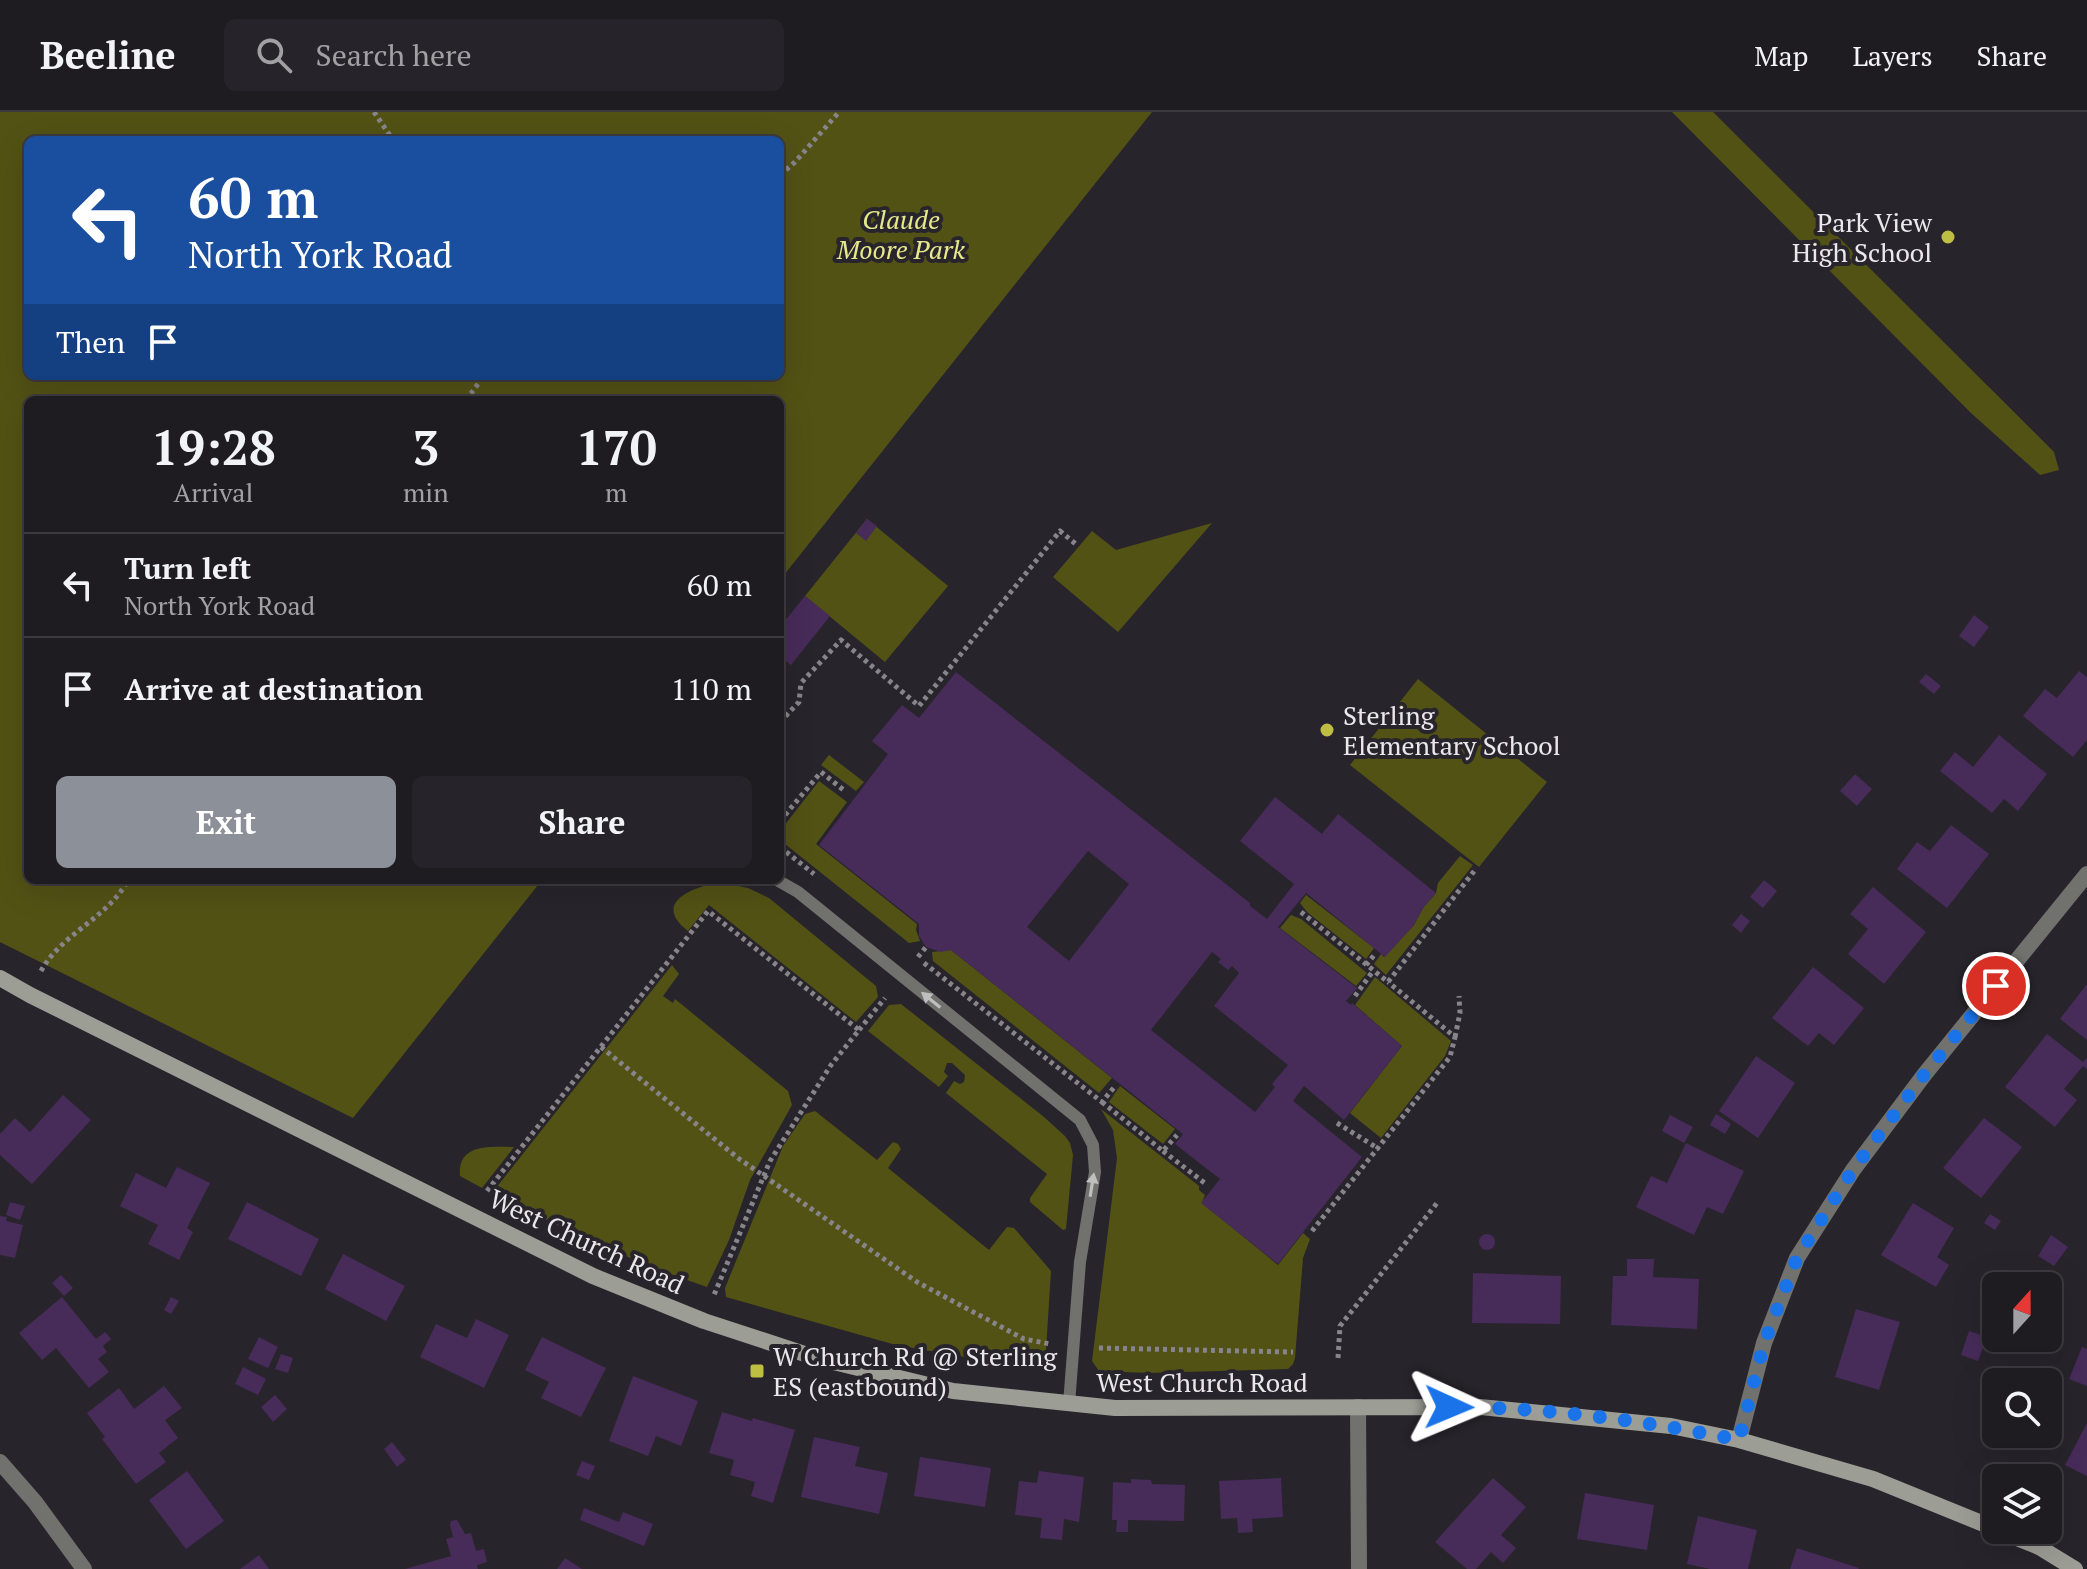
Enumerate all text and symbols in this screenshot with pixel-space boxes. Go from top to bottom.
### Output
search box [224,19,784,91]
text: Beeline [40,30,176,80]
icon: search [252,33,296,77]
text: Search here [316,35,472,75]
text: Map [1754,37,1808,74]
text: Layers [1852,37,1933,74]
text: Share [1977,37,2047,74]
text: 60 m [188,160,318,234]
icon: left [56,168,160,272]
park label: Claude Moore Park [836,202,966,266]
place label: Park View High School [1792,205,1933,269]
marker: Park View High School [1939,228,1957,246]
text: North York Road [188,231,453,278]
icon: arrive [141,320,185,364]
text: Then [56,322,125,362]
text: 19:28 [151,415,276,479]
text: 3 [412,415,439,479]
text: 170 [576,415,657,479]
text: Arrival [174,475,253,509]
text: min [403,475,449,509]
text: m [605,475,628,509]
text: Turn left [124,548,251,588]
icon: left [56,563,100,607]
text: 60 m [687,565,752,605]
text: North York Road [124,588,315,622]
icon: arrive [56,667,100,711]
text: Arrive at destination [124,669,423,709]
text: 110 m [671,669,752,709]
place label: Sterling Elementary School [1343,698,1561,762]
marker: Sterling Elementary School [1318,721,1336,739]
button: Exit [56,776,396,868]
button: Share [412,776,752,868]
pin [1962,952,2030,1020]
icon: arrive [1974,964,2018,1008]
one-way arrow [921,992,941,1008]
one-way arrow [1086,1172,1099,1197]
street label: West Church Road [484,1181,690,1301]
north arrow [1982,1272,2062,1352]
map controls [1982,1272,2062,1544]
place label: W Church Rd @ Sterling ES (eastbound) [773,1339,1057,1403]
marker: W Church Rd @ Sterling ES (eastbound) [748,1362,766,1380]
street label: West Church Road [1096,1365,1308,1399]
position arrow [1407,1365,1491,1449]
button: search [1982,1368,2062,1448]
button: layers [1982,1464,2062,1544]

